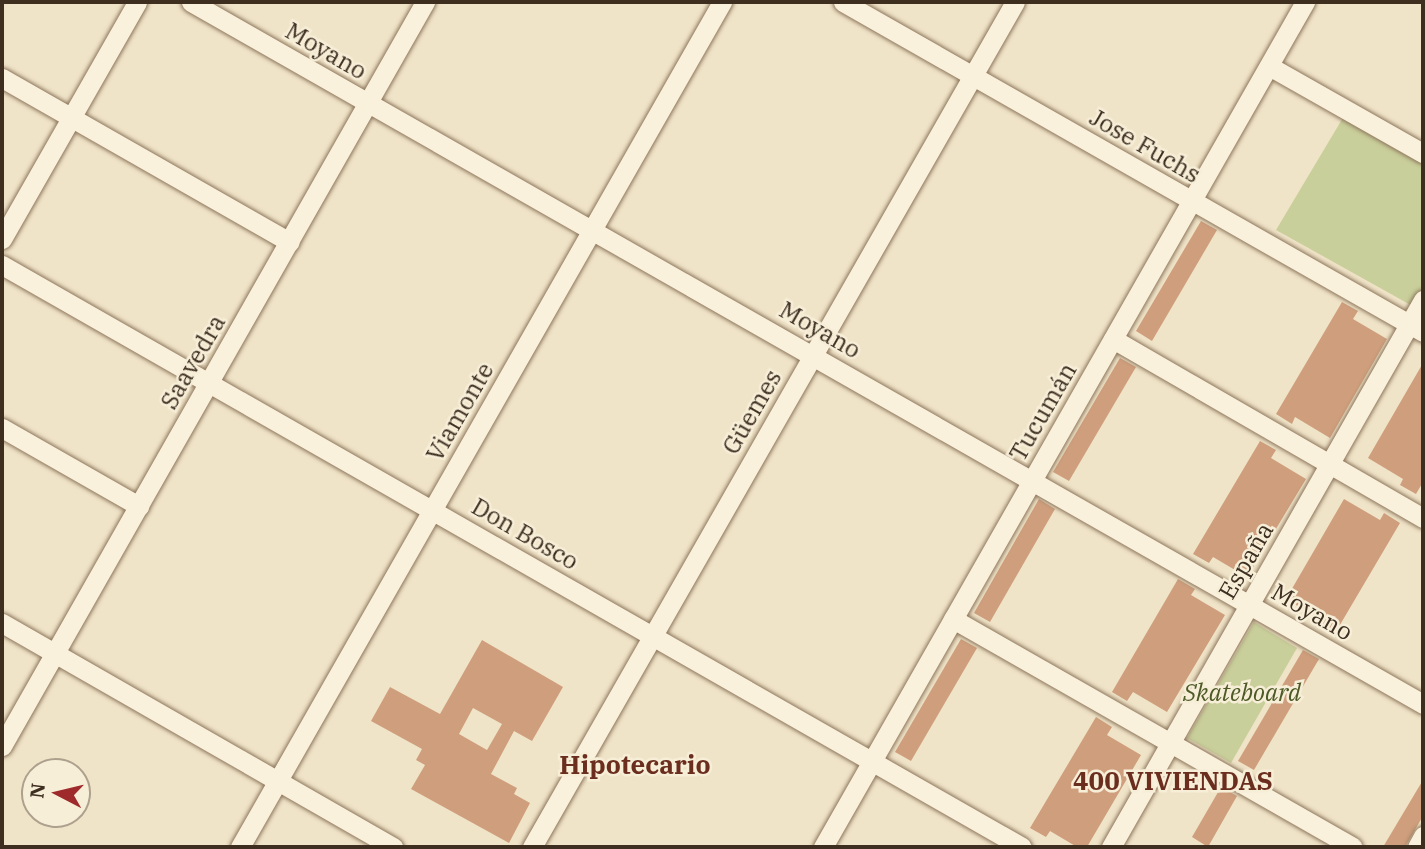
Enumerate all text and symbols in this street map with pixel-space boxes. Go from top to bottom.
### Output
street label: Moyano [280,16,372,86]
street label: Jose Fuchs [1085,103,1205,189]
street label: Moyano [774,295,866,365]
street label: Saavedra [155,310,231,414]
street label: Viamonte [420,358,500,466]
street label: Tucumán [1003,358,1083,466]
street label: Güemes [716,365,788,459]
street label: Don Bosco [467,492,583,576]
street label: España [1213,518,1279,604]
street label: Moyano [1266,577,1358,647]
park label: Skateboard [1183,679,1301,707]
district label: Hipotecario [559,749,711,781]
north arrow [21,758,91,828]
district label: 400 VIVIENDAS [1073,765,1273,797]
text: N [24,782,50,800]

